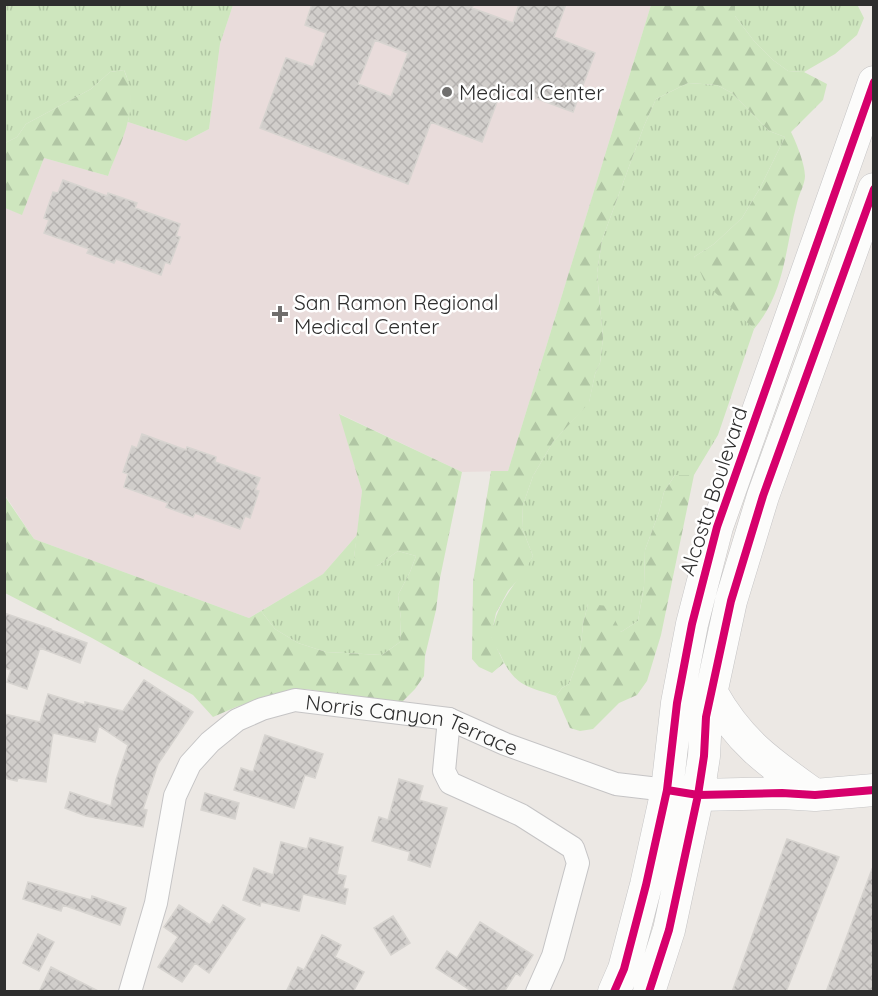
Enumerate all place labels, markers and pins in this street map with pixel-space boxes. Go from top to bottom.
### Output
place label: Medical Center [459,79,604,105]
marker: Medical Center [440,85,454,99]
place label: San Ramon Regional Medical Center [294,289,499,339]
marker: San Ramon Regional Medical Center [271,305,289,323]

